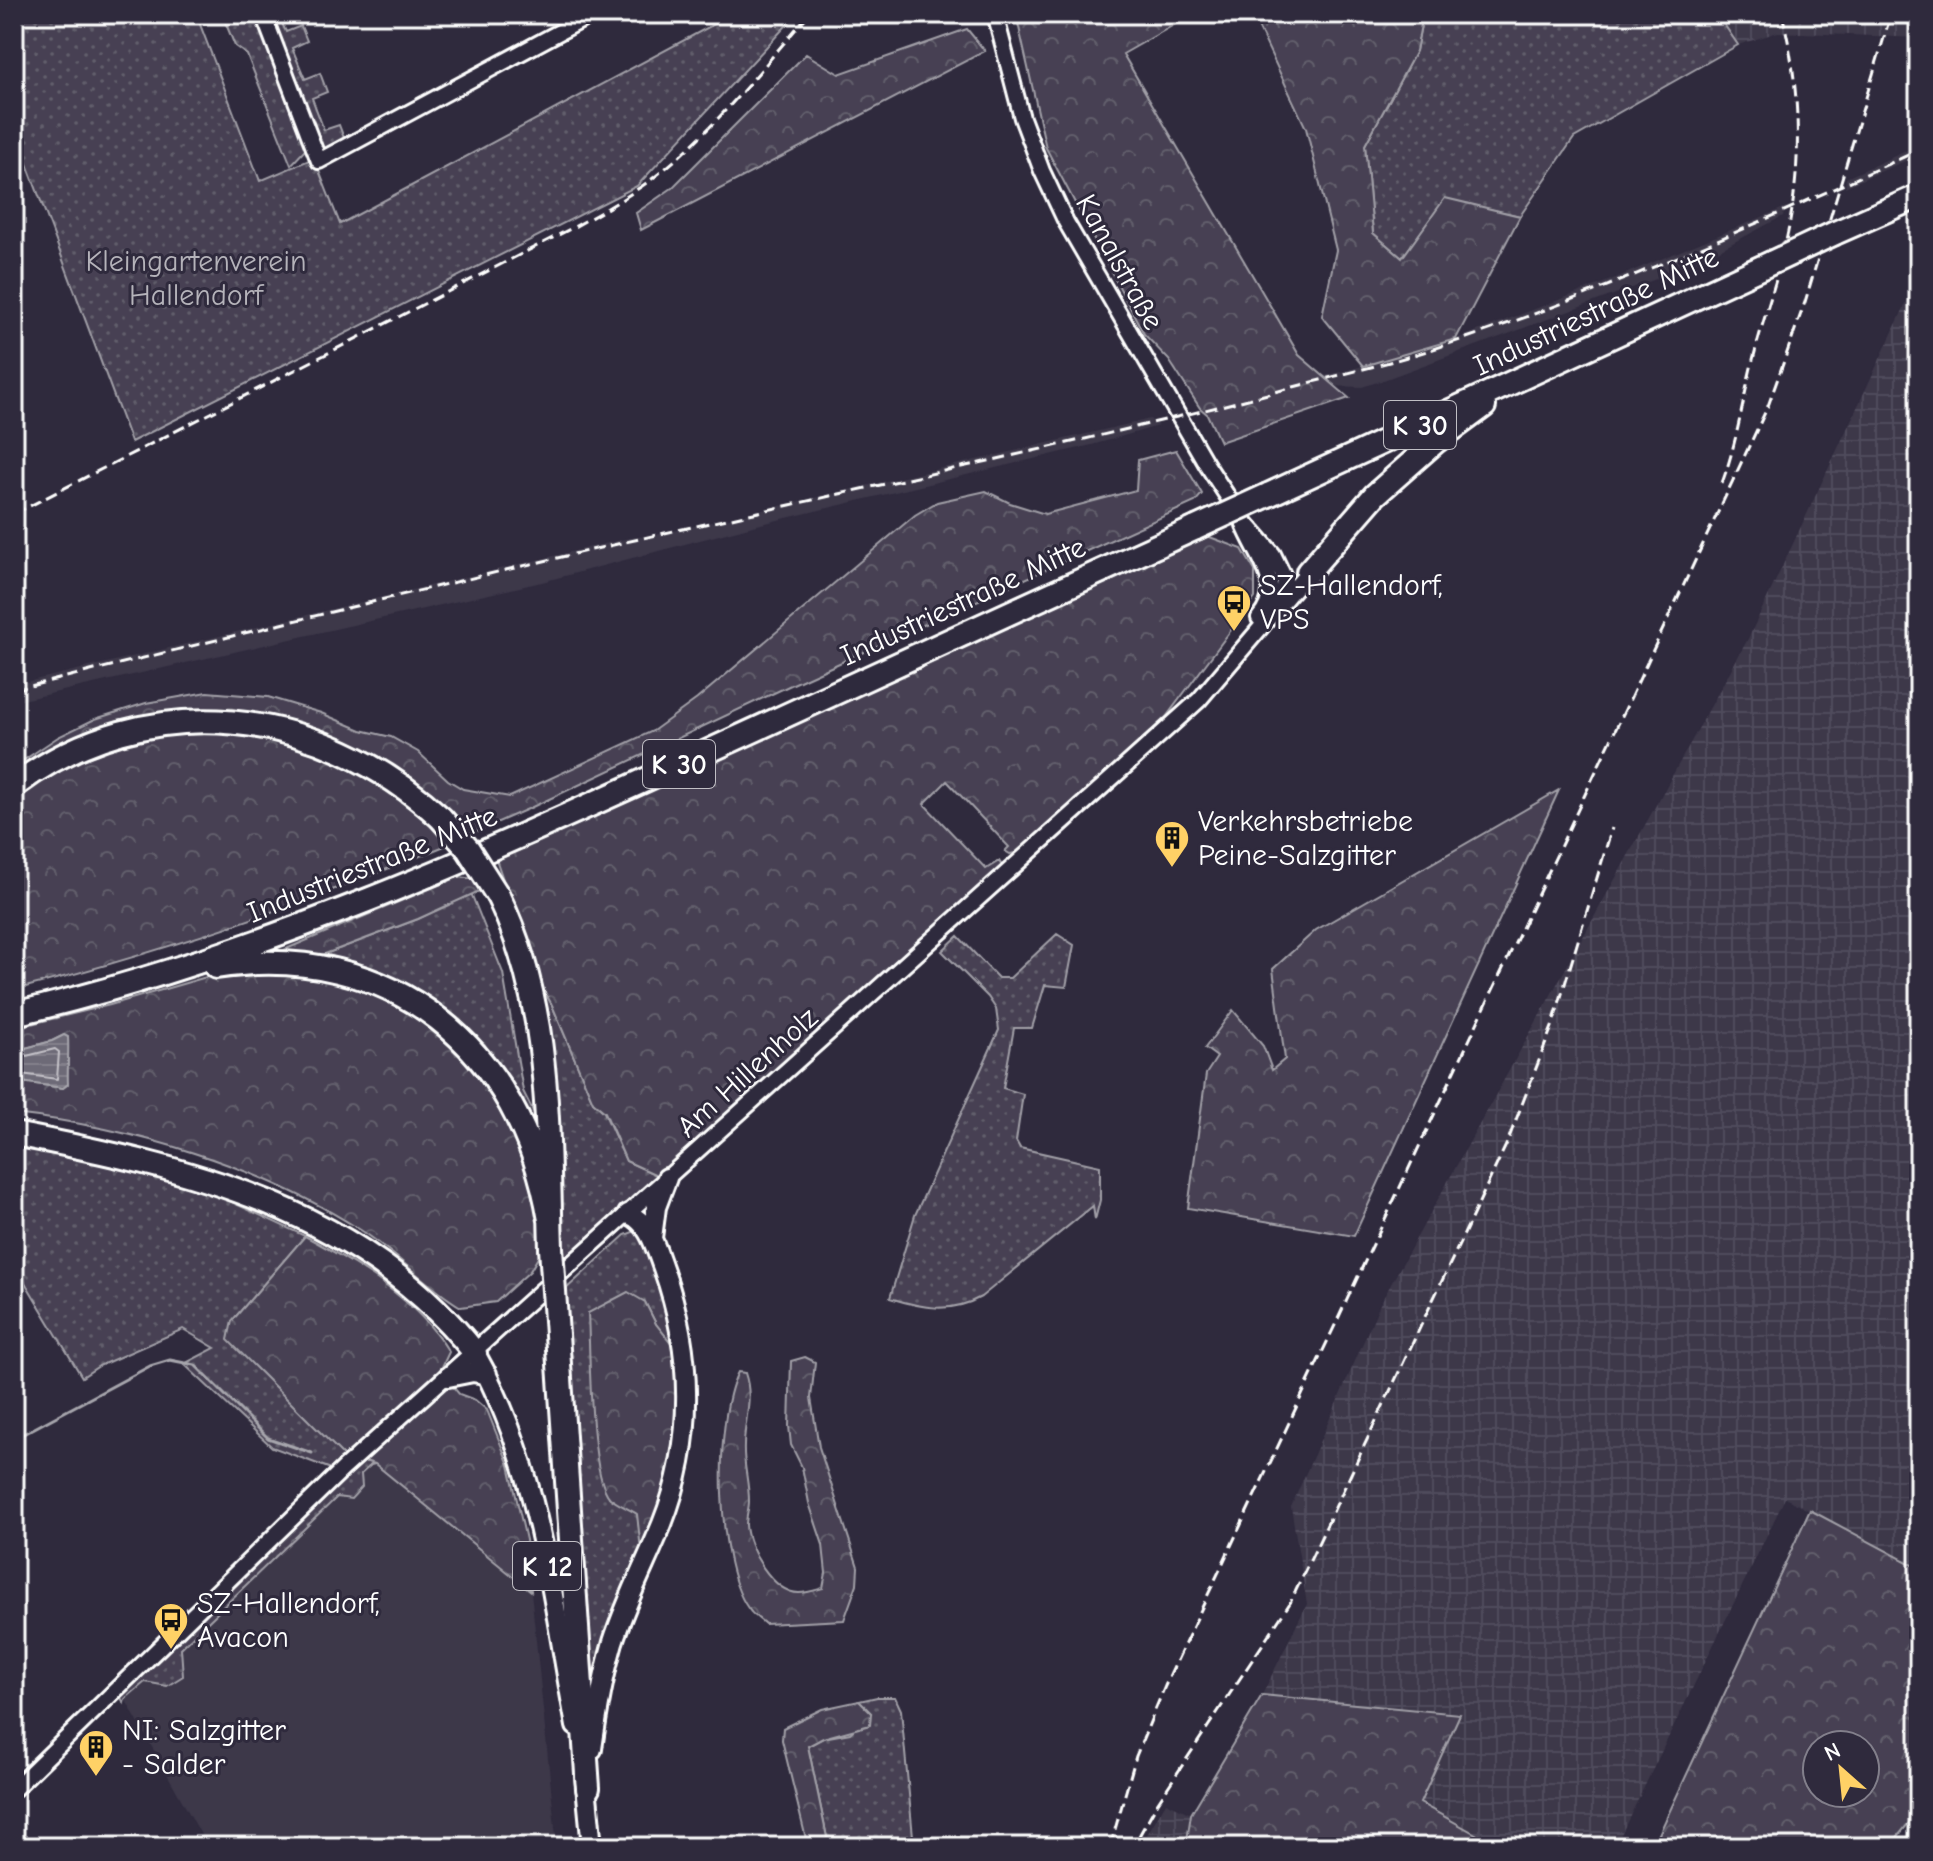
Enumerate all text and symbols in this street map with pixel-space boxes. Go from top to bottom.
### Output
street label: Kanalstraße [1068,188,1171,336]
street label: Industriestraße Mitte [1468,239,1724,384]
park label: Kleingartenverein Hallendorf [85,244,307,313]
road number: K 30 [1384,401,1456,449]
street label: Industriestraße Mitte [835,529,1091,674]
place label: SZ-Hallendorf, VPS [1260,568,1443,637]
bus stop icon: SZ-Hallendorf, VPS [1215,583,1253,633]
road number: K 30 [643,740,715,788]
street label: Industriestraße Mitte [242,798,502,931]
place label: Verkehrsbetriebe Peine-Salzgitter [1198,804,1413,873]
building icon: Verkehrsbetriebe Peine-Salzgitter [1153,819,1191,869]
street label: Am Hillenholz [670,1000,825,1145]
road number: K 12 [513,1542,581,1590]
place label: SZ-Hallendorf, Avacon [197,1586,380,1655]
bus stop icon: SZ-Hallendorf, Avacon [152,1601,190,1651]
place label: NI: Salzgitter - Salder [122,1713,286,1782]
building icon: NI: Salzgitter - Salder [77,1728,115,1778]
north arrow [1801,1729,1881,1809]
text: N [1820,1737,1845,1767]

